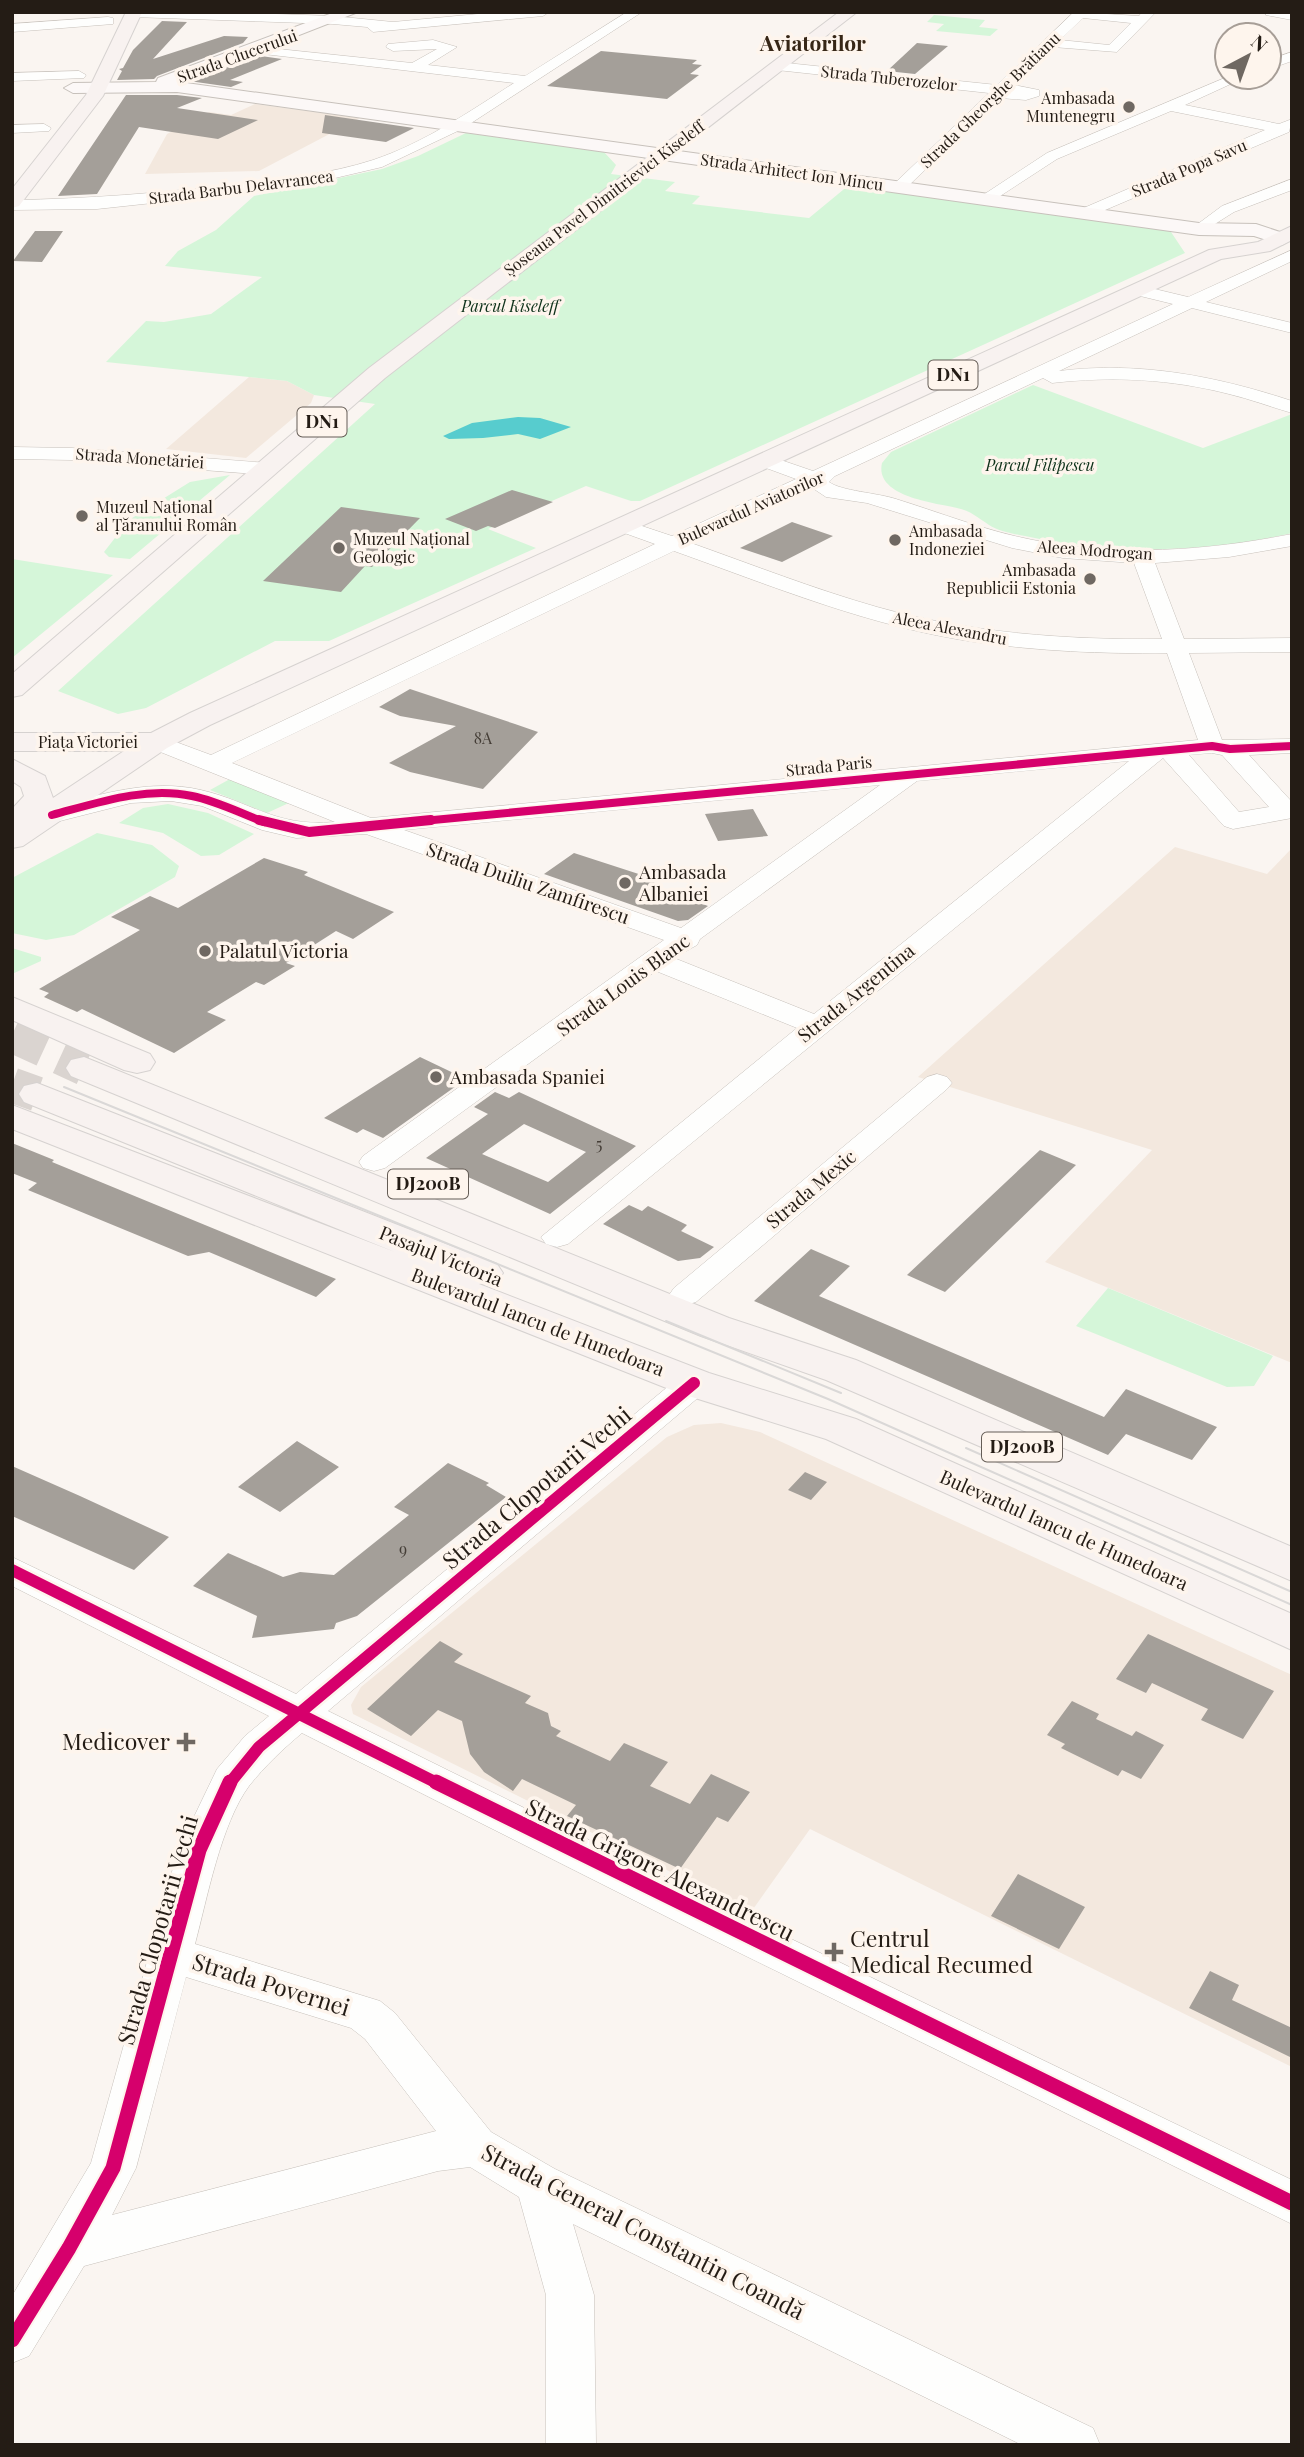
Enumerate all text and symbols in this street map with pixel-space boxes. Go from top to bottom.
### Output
north arrow [1213,21,1283,91]
street label: Strada Clucerului [174,24,300,87]
street label: Strada Gheorghe Brătianu [915,27,1064,172]
district label: Aviatorilor [759,28,866,56]
text: N [1246,28,1274,57]
street label: Strada Tuberozelor [820,60,958,95]
place label: Ambasada Muntenegru [1026,87,1115,126]
marker: Ambasada Muntenegru [1121,99,1137,115]
street label: Șoseaua Pavel Dimitrievici Kiseleff [499,114,710,281]
street label: Strada Popa Savu [1128,134,1250,201]
street label: Strada Arhitect Ion Mincu [699,148,885,195]
street label: Strada Barbu Delavrancea [147,165,335,208]
park label: Parcul Kiseleff [460,295,562,316]
road number: DN1 [928,360,978,390]
road number: DN1 [298,408,346,436]
street label: Strada Monetăriei [75,443,205,472]
park label: Parcul Filipescu [984,454,1095,475]
street label: Bulevardul Aviatorilor [674,466,827,549]
place label: Muzeul Național al Țăranului Român [96,496,238,536]
marker: Muzeul Național al Țăranului Român [74,508,90,524]
place label: Ambasada Indoneziei [908,520,985,559]
place label: Muzeul Național Geologic [353,528,470,567]
marker: Ambasada Indoneziei [887,532,903,548]
street label: Aleea Modrogan [1036,535,1154,564]
marker: Muzeul Național Geologic [331,540,347,556]
place label: Ambasada Republicii Estonia [946,559,1076,598]
marker: Ambasada Republicii Estonia [1082,571,1098,587]
street label: Aleea Alexandru [890,606,1009,649]
house number: 8A [474,727,493,748]
street label: Piața Victoriei [38,731,138,753]
street label: Strada Paris [785,751,873,780]
street label: Strada Duiliu Zamfirescu [423,835,633,929]
place label: Ambasada Albaniei [638,858,727,906]
marker: Ambasada Albaniei [617,875,633,891]
street label: Strada Louis Blanc [551,927,694,1041]
place label: Palatul Victoria [219,937,349,963]
street label: Strada Argentina [791,937,920,1048]
marker: Palatul Victoria [197,943,213,959]
place label: Ambasada Spaniei [449,1063,605,1089]
marker: Ambasada Spaniei [428,1069,444,1085]
house number: 5 [596,1133,602,1154]
street label: Strada Mexic [760,1143,861,1234]
road number: DJ200B [388,1170,468,1198]
street label: Pasajul Victoria [376,1219,507,1292]
street label: Bulevardul Iancu de Hunedoara [408,1261,669,1382]
street label: Strada Clopotarii Vechi [435,1398,637,1575]
road number: DJ200B [982,1432,1062,1462]
street label: Bulevardul Iancu de Hunedoara [936,1462,1193,1596]
house number: 9 [399,1538,407,1559]
place label: Medicover [62,1725,170,1756]
marker: Medicover [176,1732,196,1752]
street label: Strada Grigore Alexandrescu [521,1790,800,1947]
street label: Strada Clopotarii Vechi [109,1811,204,2048]
place label: Centrul Medical Recumed [850,1922,1033,1979]
marker: Centrul Medical Recumed [824,1942,844,1962]
street label: Strada Povernei [189,1945,354,2022]
street label: Strada General Constantin Coandă [477,2136,811,2326]

